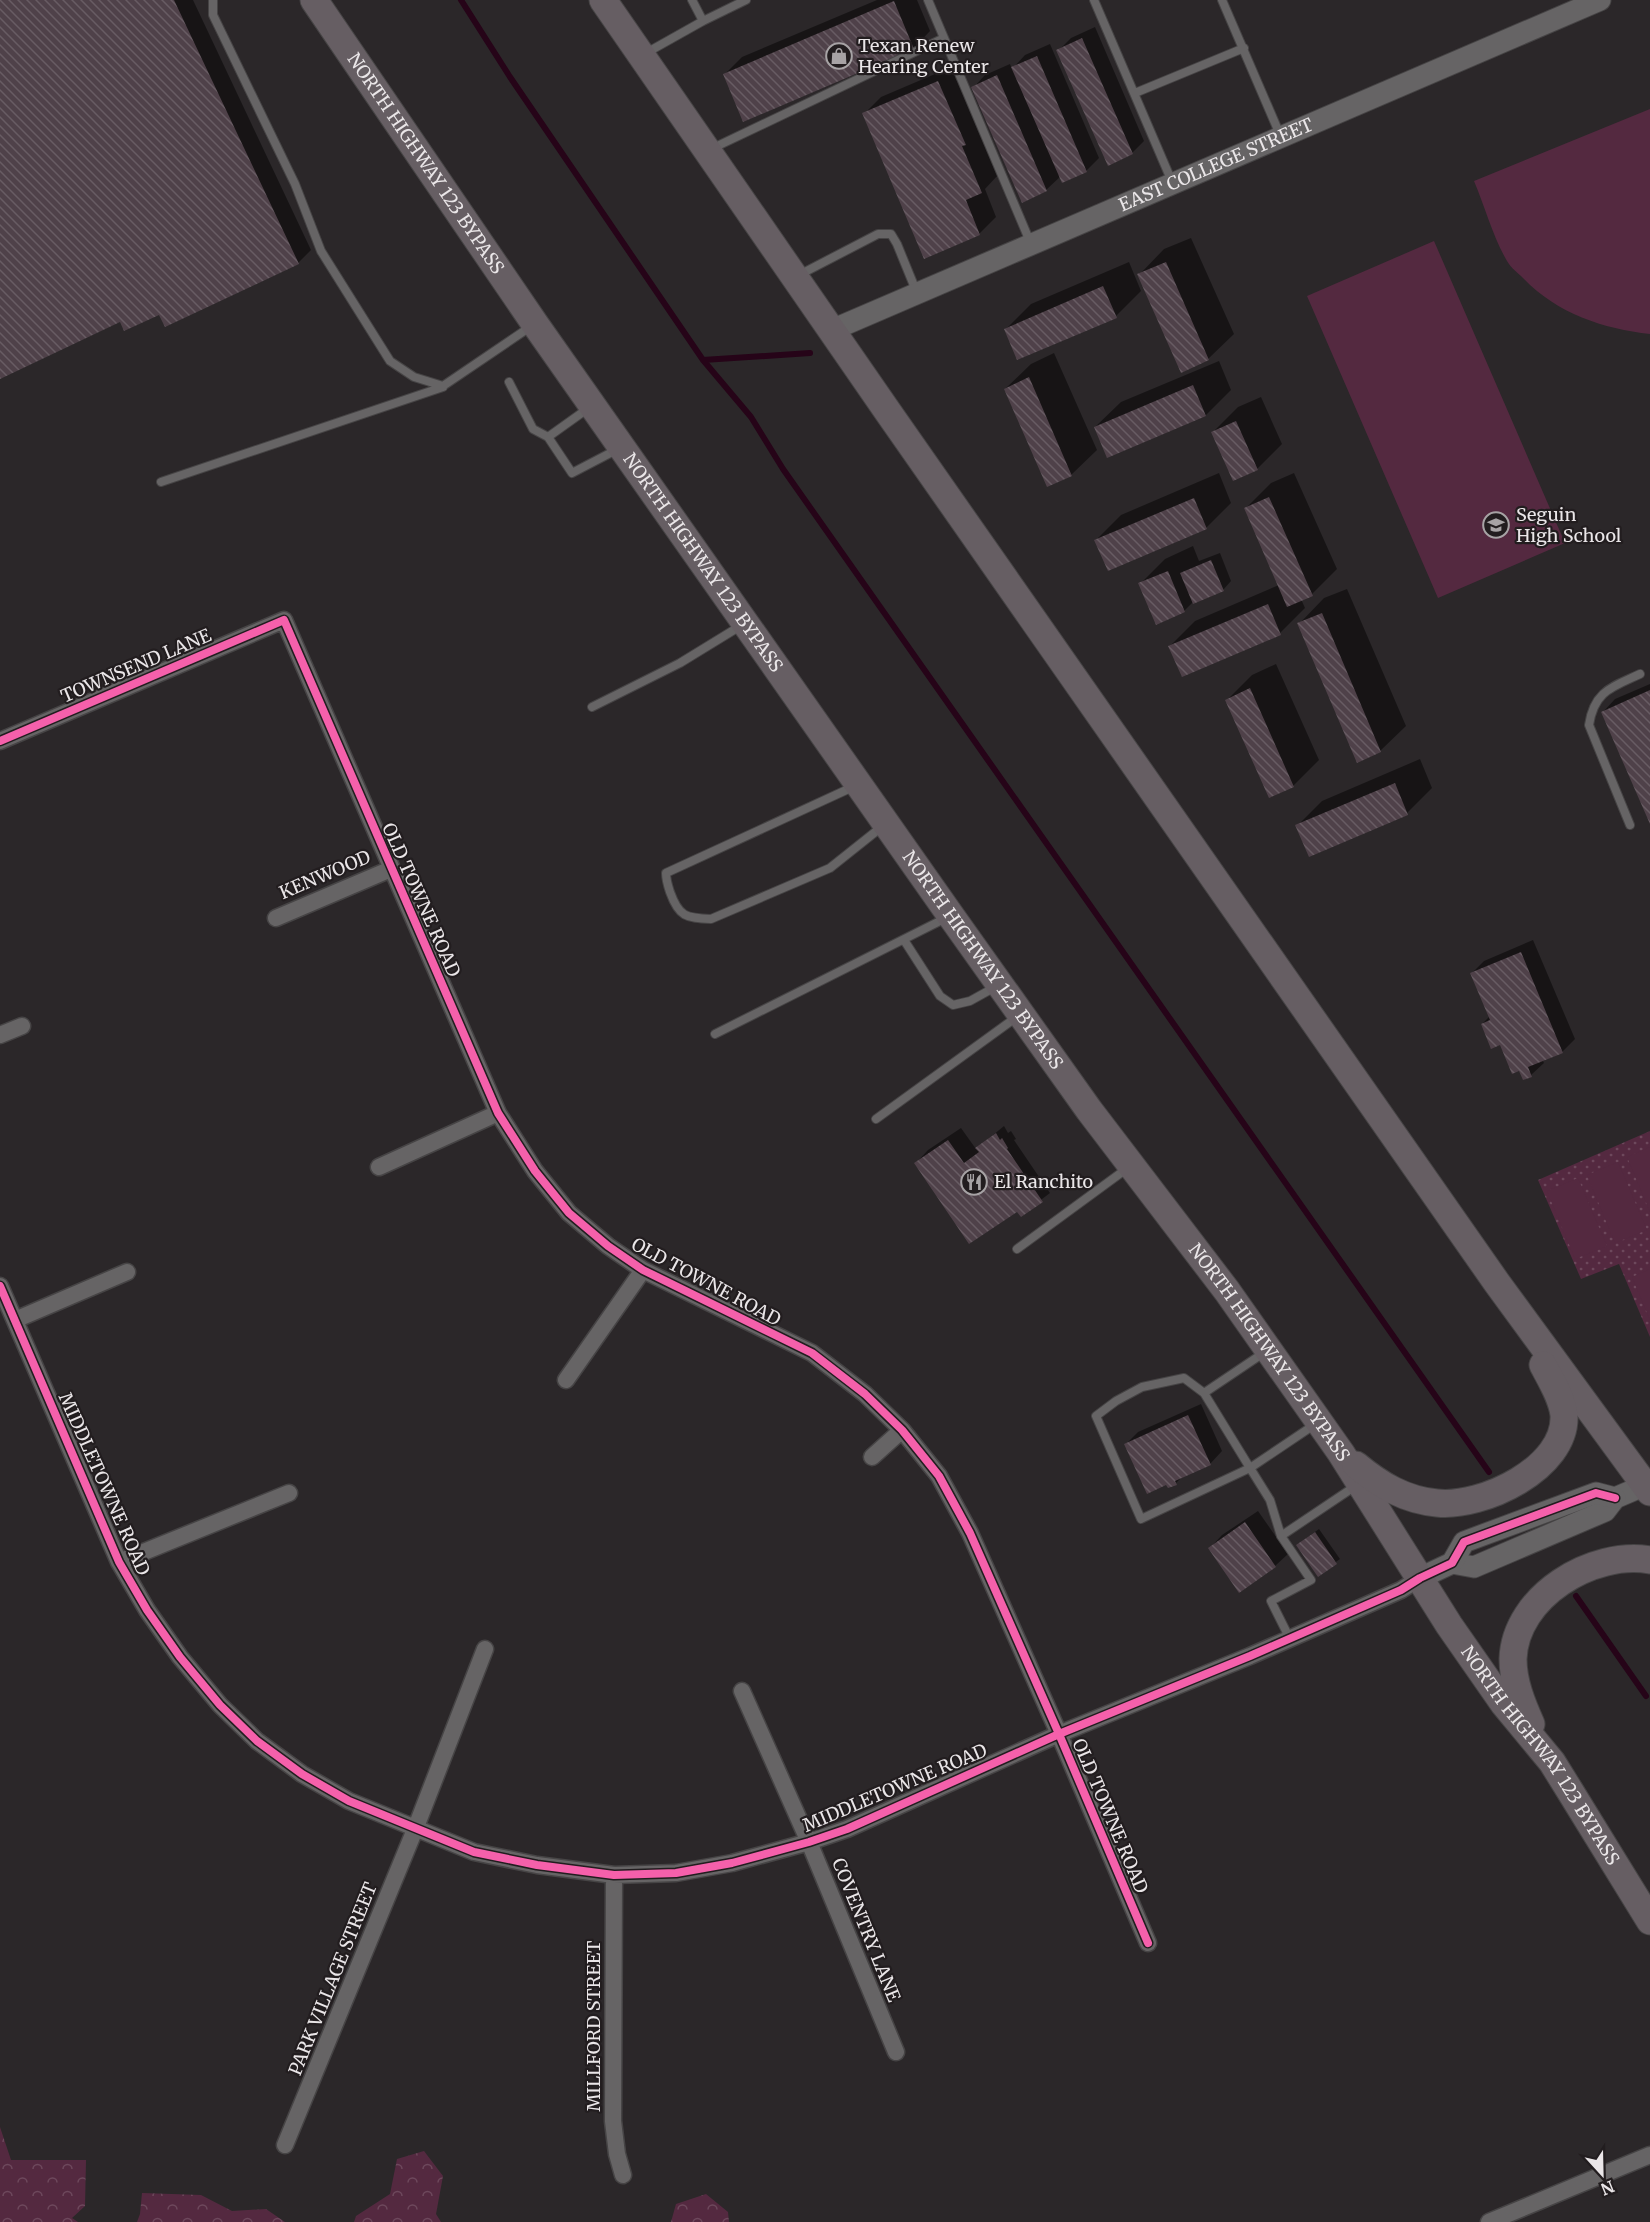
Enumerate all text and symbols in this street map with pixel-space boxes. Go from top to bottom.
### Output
place label: Texan Renew Hearing Center [858,34,989,78]
shop icon: Texan Renew Hearing Center [824,41,854,71]
street label: NORTH HIGHWAY 123 BYPASS [343,48,510,278]
street label: EAST COLLEGE STREET [1115,112,1317,216]
street label: NORTH HIGHWAY 123 BYPASS [618,448,788,677]
place label: Seguin High School [1516,503,1622,547]
school or university icon: Seguin High School [1481,510,1511,540]
street label: TOWNSEND LANE [57,623,215,708]
street label: OLD TOWNE ROAD [377,819,466,980]
street label: KENWOOD [276,845,374,904]
street label: NORTH HIGHWAY 123 BYPASS [898,846,1069,1074]
restaurant icon: El Ranchito [959,1167,989,1197]
place label: El Ranchito [994,1170,1093,1193]
street label: OLD TOWNE ROAD [628,1232,785,1331]
street label: NORTH HIGHWAY 123 BYPASS [1184,1239,1355,1466]
street label: MIDDLETOWNE ROAD [54,1389,155,1579]
street label: NORTH HIGHWAY 123 BYPASS [1456,1641,1625,1869]
street label: OLD TOWNE ROAD [1067,1735,1153,1897]
street label: MIDDLETOWNE ROAD [799,1738,990,1837]
street label: COVENTRY LANE [827,1855,906,2006]
street label: PARK VILLAGE STREET [283,1879,382,2079]
street label: MILLFORD STREET [582,1940,605,2112]
north arrow [1572,2144,1632,2204]
text: N [1598,2176,1617,2200]

